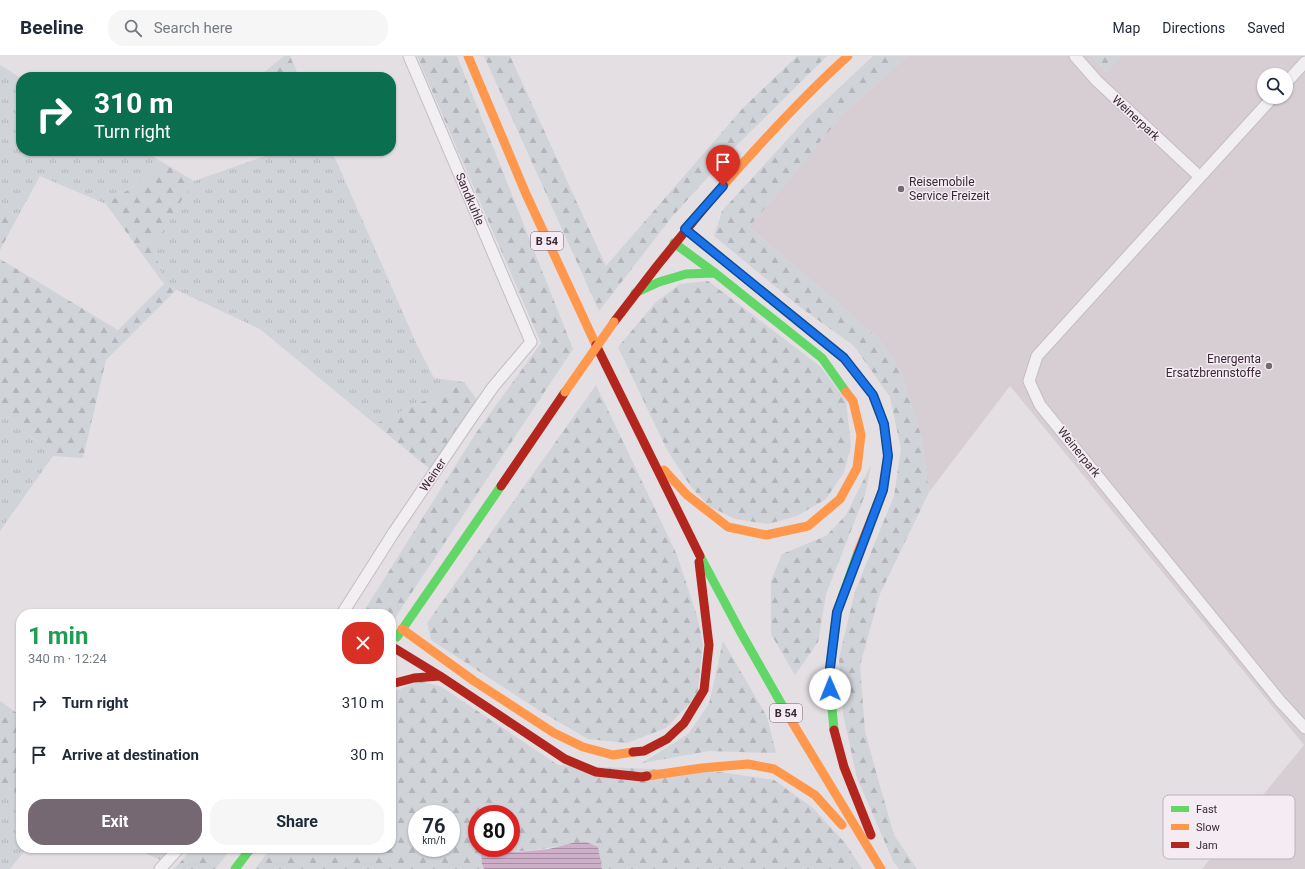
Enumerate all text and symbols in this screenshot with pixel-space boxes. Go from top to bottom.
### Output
search box [108,10,388,46]
text: Beeline [20,16,84,39]
icon: search [122,17,144,39]
text: Search here [154,19,233,37]
text: Map [1113,20,1140,36]
text: Directions [1162,20,1225,36]
text: Saved [1247,20,1285,36]
map controls [1257,68,1293,104]
button: search [1257,68,1293,104]
text: 310 m [94,87,173,120]
icon: right [28,88,80,140]
street label: Weinerpark [1109,92,1163,144]
text: Turn right [94,121,171,142]
pin [706,145,740,186]
icon: arrive [712,151,734,173]
street label: Sandkuhle [453,171,487,227]
place label: Reisemobile Service Freizeit [909,175,990,203]
marker: Reisemobile Service Freizeit [896,184,906,194]
road number: B 54 [531,232,563,250]
place label: Energenta Ersatzbrennstoffe [1166,352,1261,380]
marker: Energenta Ersatzbrennstoffe [1264,361,1274,371]
street label: Weinerpark [1055,424,1104,481]
street label: Weiner [417,456,449,494]
text: 1 min [28,622,88,650]
button: close [342,622,384,664]
text: 340 m · 12:24 [28,651,107,666]
position arrow [809,668,851,710]
icon: right [28,692,50,714]
text: Turn right [62,694,128,712]
text: 310 m [342,694,384,712]
road number: B 54 [770,704,802,722]
icon: arrive [28,744,50,766]
text: Arrive at destination [62,746,199,764]
text: 30 m [350,746,384,764]
legend [1163,795,1295,859]
button: Exit [28,799,202,845]
button: Share [210,799,384,845]
text: Fast [1196,803,1218,816]
speed limit sign: 80 [468,805,520,857]
text: 76 [423,814,445,838]
text: Slow [1196,821,1220,834]
text: km/h [422,835,446,846]
text: Jam [1196,839,1218,852]

